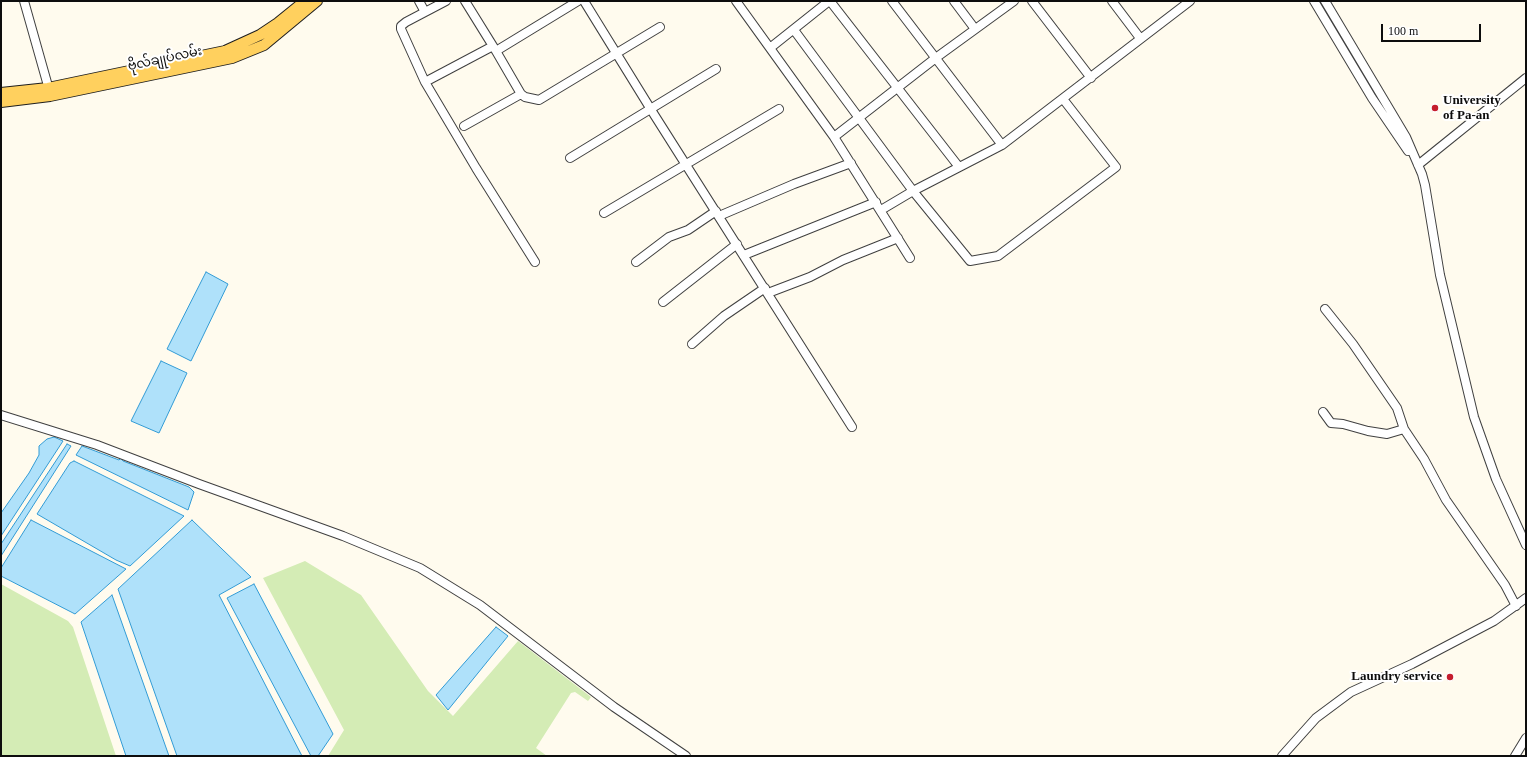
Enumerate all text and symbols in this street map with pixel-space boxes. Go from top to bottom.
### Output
scale bar [1383,16,1483,42]
text: 100 m [1388,24,1418,38]
street label: ဗိုလ်ချုပ်လမ်း [126,44,204,74]
place label: University of Pa-an [1443,93,1501,124]
marker: University of Pa-an [1430,103,1440,113]
place label: Laundry service [1351,669,1442,685]
marker: Laundry service [1445,672,1455,682]

